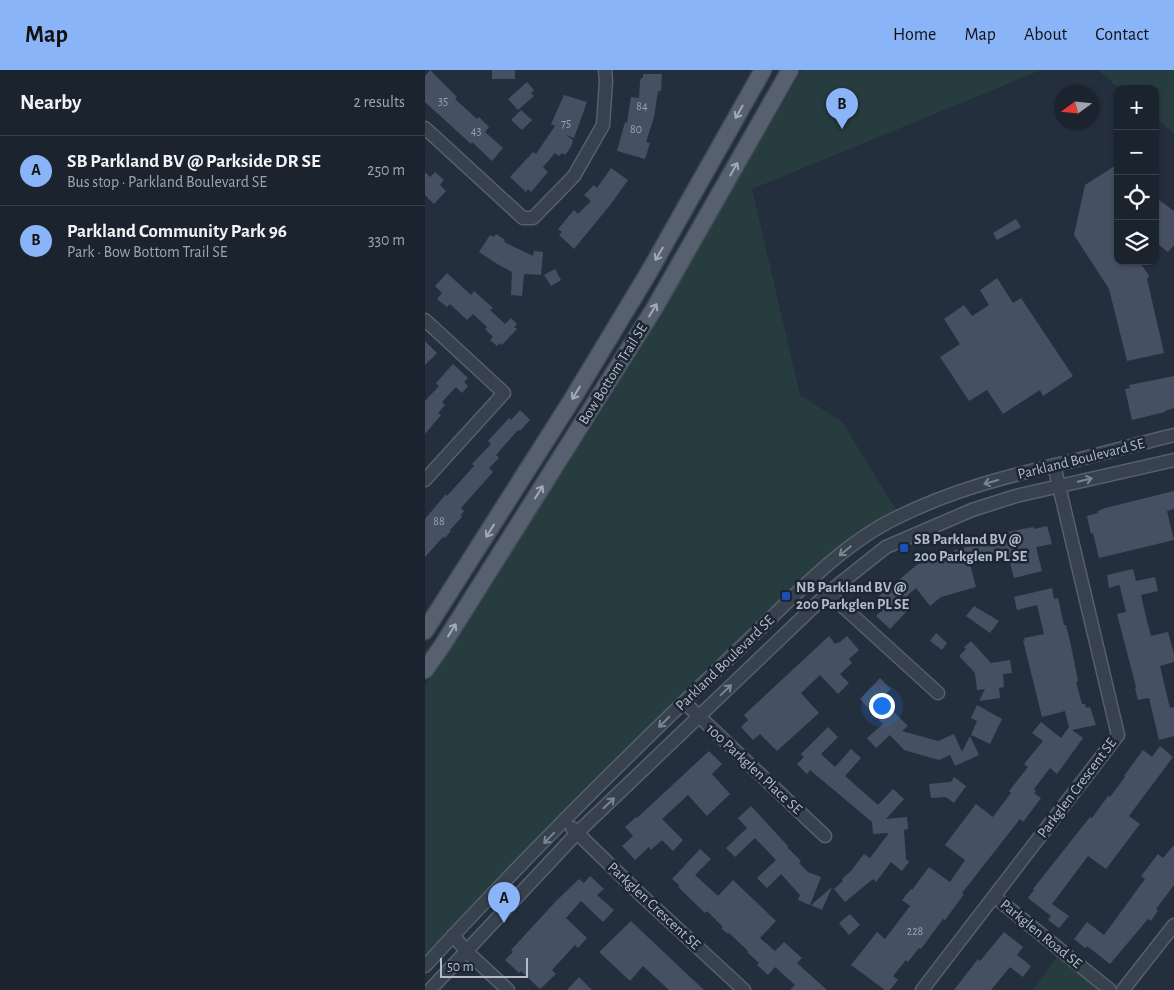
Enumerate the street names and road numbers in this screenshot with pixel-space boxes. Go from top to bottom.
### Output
street label: Bow Bottom Trail SE [576,321,650,427]
street label: Parkland Boulevard SE [1016,436,1146,482]
street label: Parkland Boulevard SE [673,612,777,714]
street label: 100 Parkglen Place SE [703,721,805,817]
street label: Parkglen Crescent SE [1035,735,1119,841]
street label: Parkglen Crescent SE [605,859,703,953]
street label: Parkglen Road SE [997,897,1085,971]

